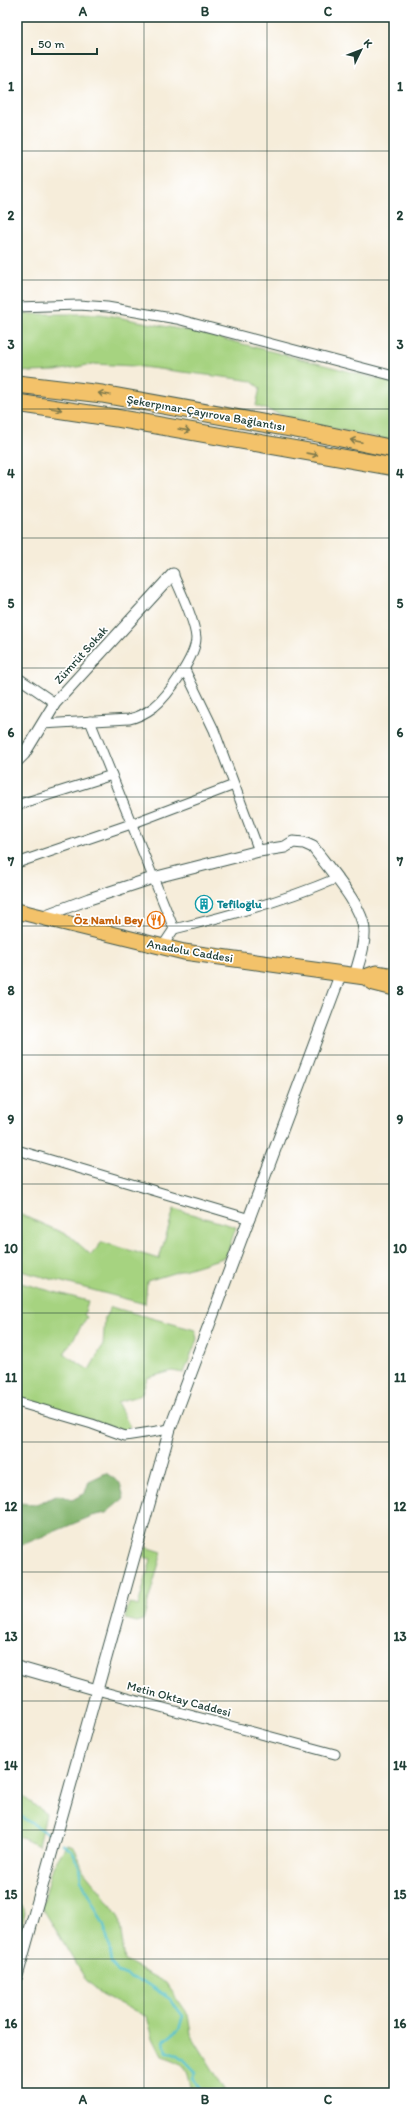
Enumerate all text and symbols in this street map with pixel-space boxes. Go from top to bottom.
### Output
text: A [78,4,88,19]
text: B [201,4,210,19]
text: C [324,4,333,19]
scale bar [32,30,97,56]
north arrow [341,30,381,70]
text: 50 m [38,37,64,51]
text: K [361,37,376,51]
text: 1 [8,79,14,94]
text: 1 [397,79,403,94]
text: 2 [8,208,15,223]
text: 2 [397,208,404,223]
text: 3 [7,337,15,352]
text: 3 [396,337,404,352]
one-way arrow [98,390,111,398]
street label: Şekerpınar-Çayırova Bağlantısı [126,392,286,434]
one-way arrow [49,405,62,413]
one-way arrow [177,426,190,434]
one-way arrow [350,437,363,445]
one-way arrow [305,450,318,458]
text: 4 [7,466,15,481]
text: 4 [396,466,404,481]
text: 5 [8,596,15,611]
text: 5 [397,596,404,611]
street label: Zümrüt Sokak [51,623,111,687]
text: 6 [8,725,15,740]
text: 6 [397,725,404,740]
text: 7 [7,854,15,869]
text: 7 [396,854,404,869]
building icon: Tefiloğlu [194,894,214,914]
place label: Tefiloğlu [216,897,262,912]
restaurant icon: Öz Namlı Bey [146,910,166,930]
place label: Öz Namlı Bey [74,913,143,928]
street label: Anadolu Caddesi [146,937,234,965]
text: 8 [7,983,15,998]
text: 8 [396,983,404,998]
text: 9 [8,1112,15,1127]
text: 9 [397,1112,404,1127]
text: 10 [4,1241,18,1256]
text: 10 [393,1241,407,1256]
text: 11 [5,1370,17,1385]
text: 11 [394,1370,406,1385]
text: 12 [5,1499,18,1514]
text: 12 [394,1499,407,1514]
text: 13 [4,1629,18,1644]
text: 13 [393,1629,407,1644]
street label: Metin Oktay Caddesi [125,1678,233,1720]
text: 14 [4,1758,18,1773]
text: 14 [393,1758,407,1773]
text: 15 [5,1887,18,1902]
text: 15 [394,1887,407,1902]
text: 16 [5,2016,18,2031]
text: 16 [394,2016,407,2031]
text: A [78,2092,88,2107]
text: B [201,2092,210,2107]
text: C [324,2092,333,2107]

